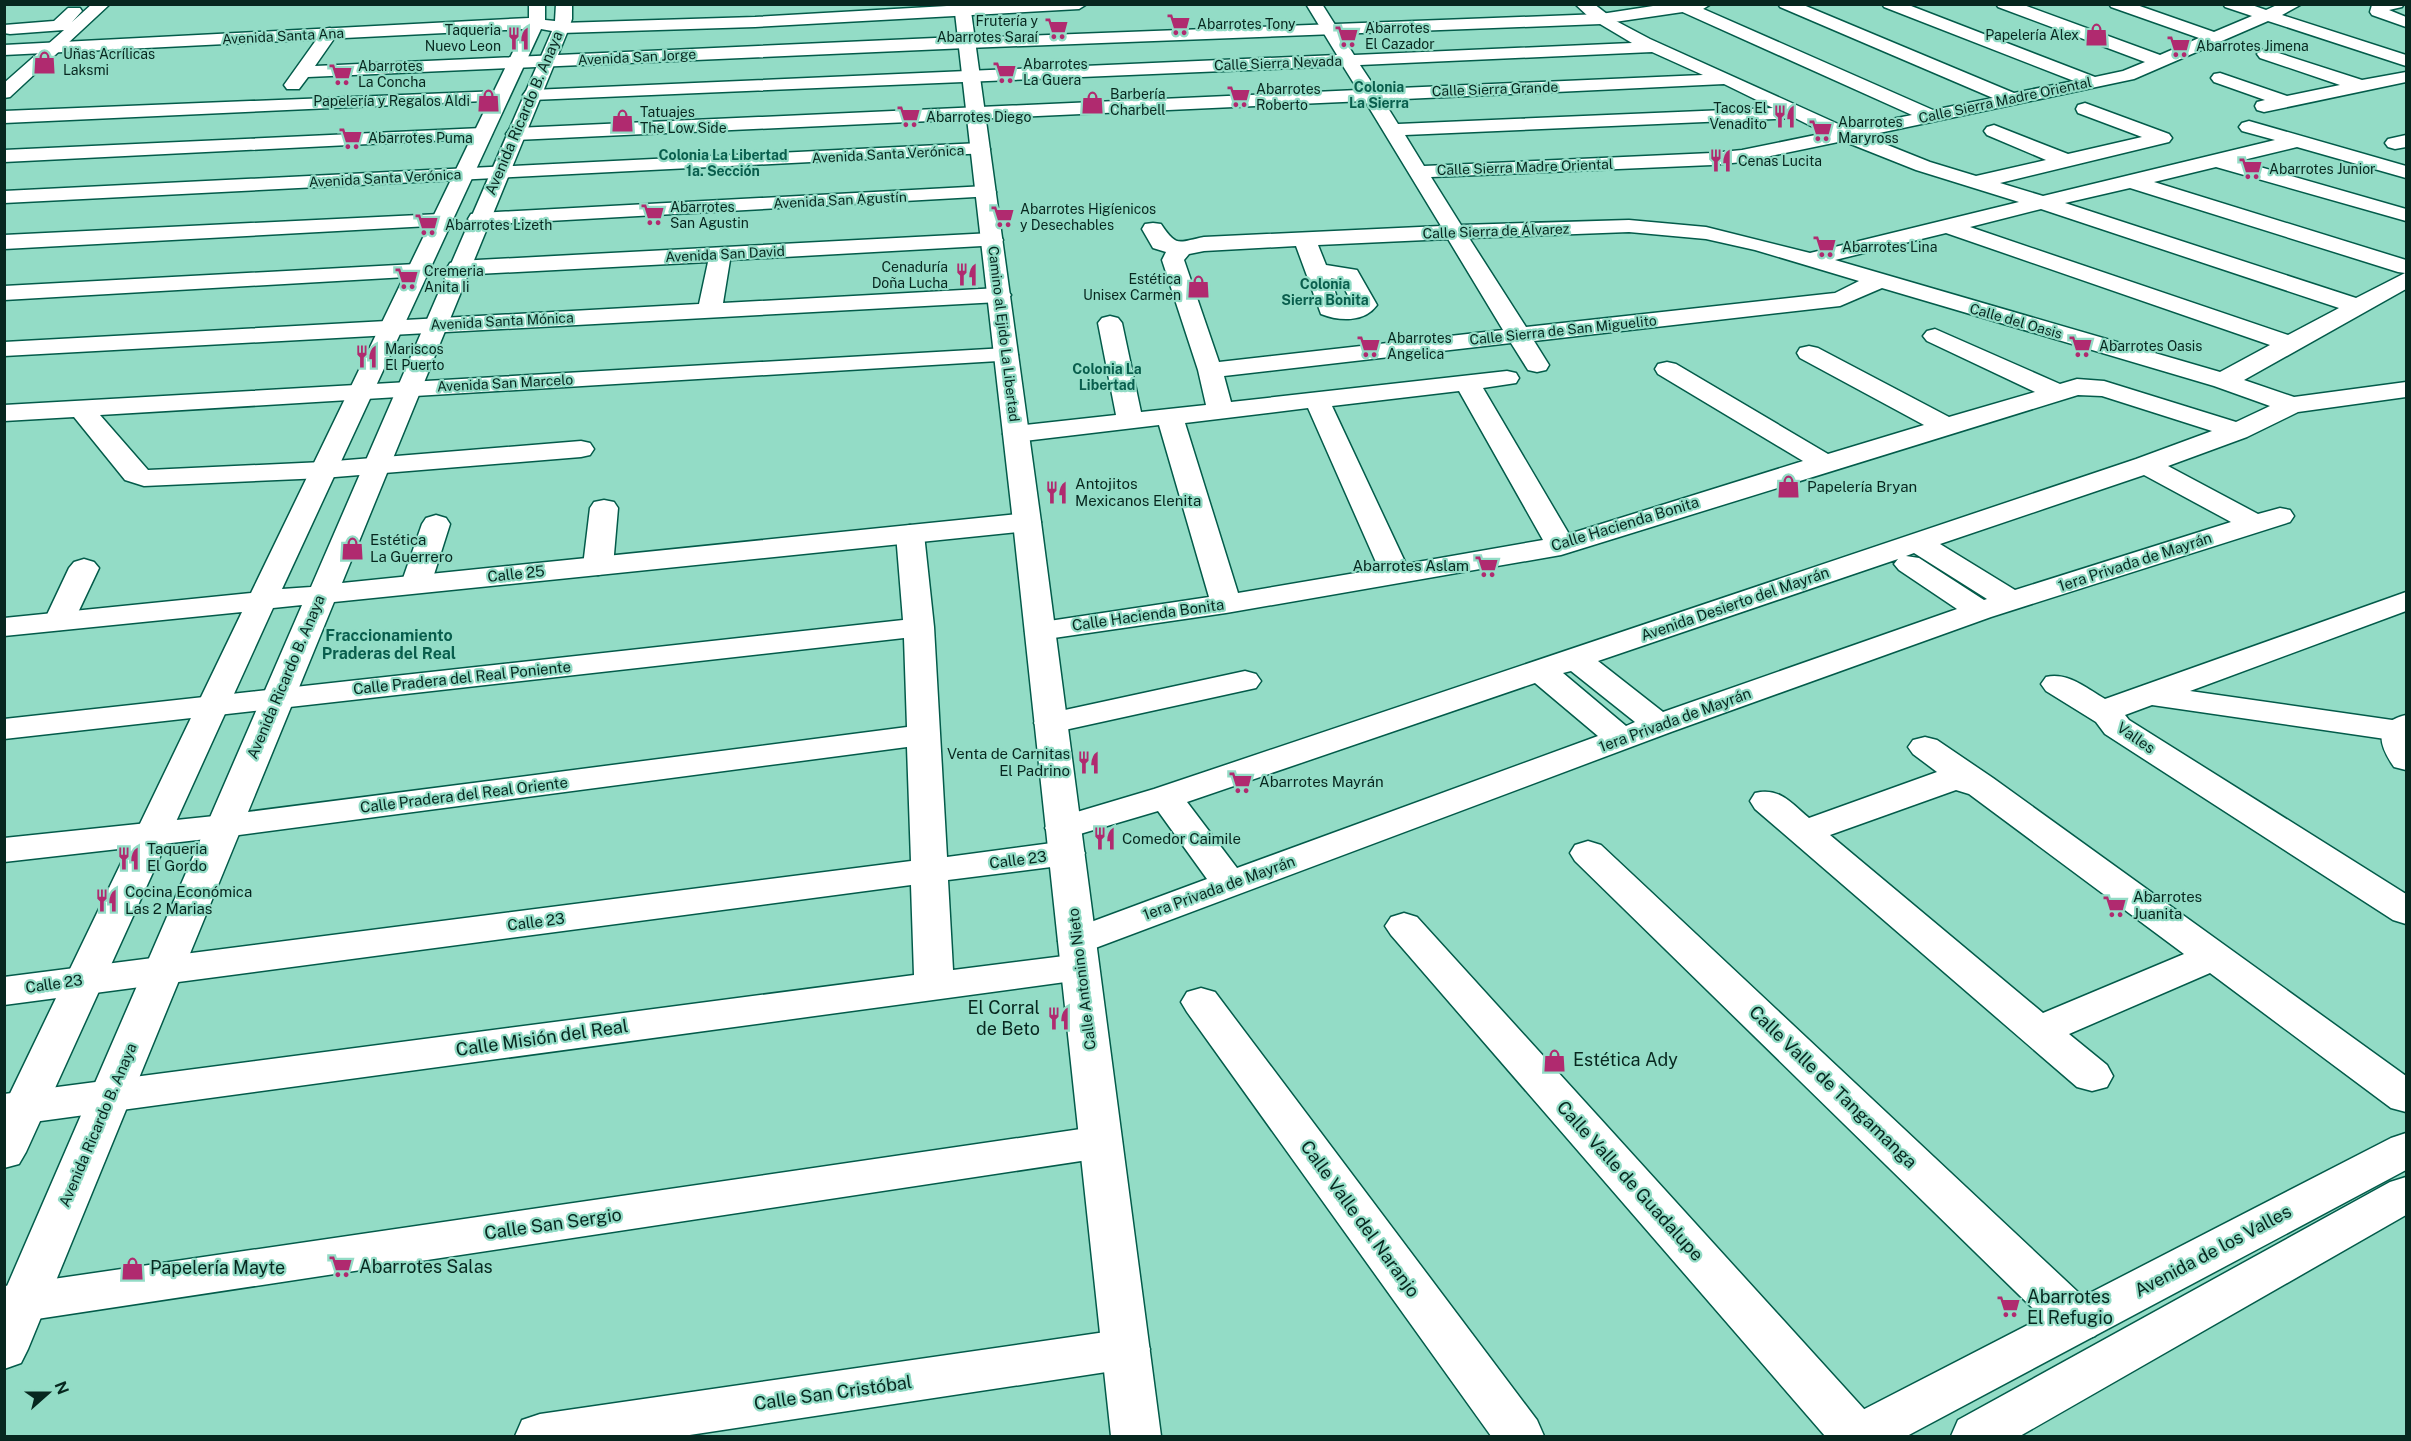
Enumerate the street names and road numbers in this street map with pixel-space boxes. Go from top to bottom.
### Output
street label: Avenida Santa Ana [222,25,344,47]
street label: Avenida Ricardo B. Anaya [481,28,566,197]
street label: Avenida San Jorge [577,46,697,68]
street label: Calle Sierra Nevada [1214,53,1342,73]
street label: Calle Sierra Madre Oriental [1917,74,2093,126]
street label: Calle Sierra Grande [1431,79,1559,99]
street label: Avenida Santa Verónica [811,142,965,166]
street label: Calle Sierra Madre Oriental [1437,156,1613,178]
street label: Avenida Santa Verónica [308,166,462,190]
street label: Avenida San Agustín [773,189,907,211]
street label: Calle Sierra de Álvarez [1422,219,1570,242]
street label: Avenida San David [665,243,785,265]
street label: Camino al Ejido La Libertad [985,245,1023,423]
street label: Calle del Oasis [1968,300,2064,342]
street label: Avenida Santa Mónica [430,309,574,333]
street label: Calle Sierra de San Miguelito [1469,312,1658,348]
street label: Avenida San Marcelo [437,371,574,395]
street label: Calle Hacienda Bonita [1549,493,1701,554]
street label: 1era Privada de Mayrán [2056,529,2214,594]
street label: Calle 25 [486,562,545,585]
street label: Avenida Desierto del Mayrán [1638,563,1831,644]
street label: Avenida Ricardo B. Anaya [243,592,328,761]
street label: Calle Hacienda Bonita [1071,595,1225,634]
street label: Calle Pradera del Real Poniente [352,658,572,697]
street label: 1era Privada de Mayrán [1597,684,1753,755]
street label: Valles [2114,719,2158,757]
street label: Calle Pradera del Real Oriente [359,773,569,816]
street label: Calle 23 [988,848,1047,871]
street label: 1era Privada de Mayrán [1141,852,1297,923]
street label: Calle Antonino Nieto [1064,907,1099,1051]
street label: Calle 23 [506,910,565,933]
street label: Calle 23 [24,971,84,996]
street label: Calle Valle de Tangamanga [1745,1001,1922,1172]
street label: Calle Misión del Real [454,1015,629,1060]
street label: Avenida Ricardo B. Anaya [55,1040,140,1209]
street label: Calle Valle de Guadalupe [1553,1096,1708,1265]
street label: Calle Valle del Naranjo [1297,1136,1424,1301]
street label: Avenida de los Valles [2131,1200,2295,1301]
street label: Calle San Sergio [483,1203,623,1244]
street label: Calle San Cristóbal [753,1371,913,1414]

